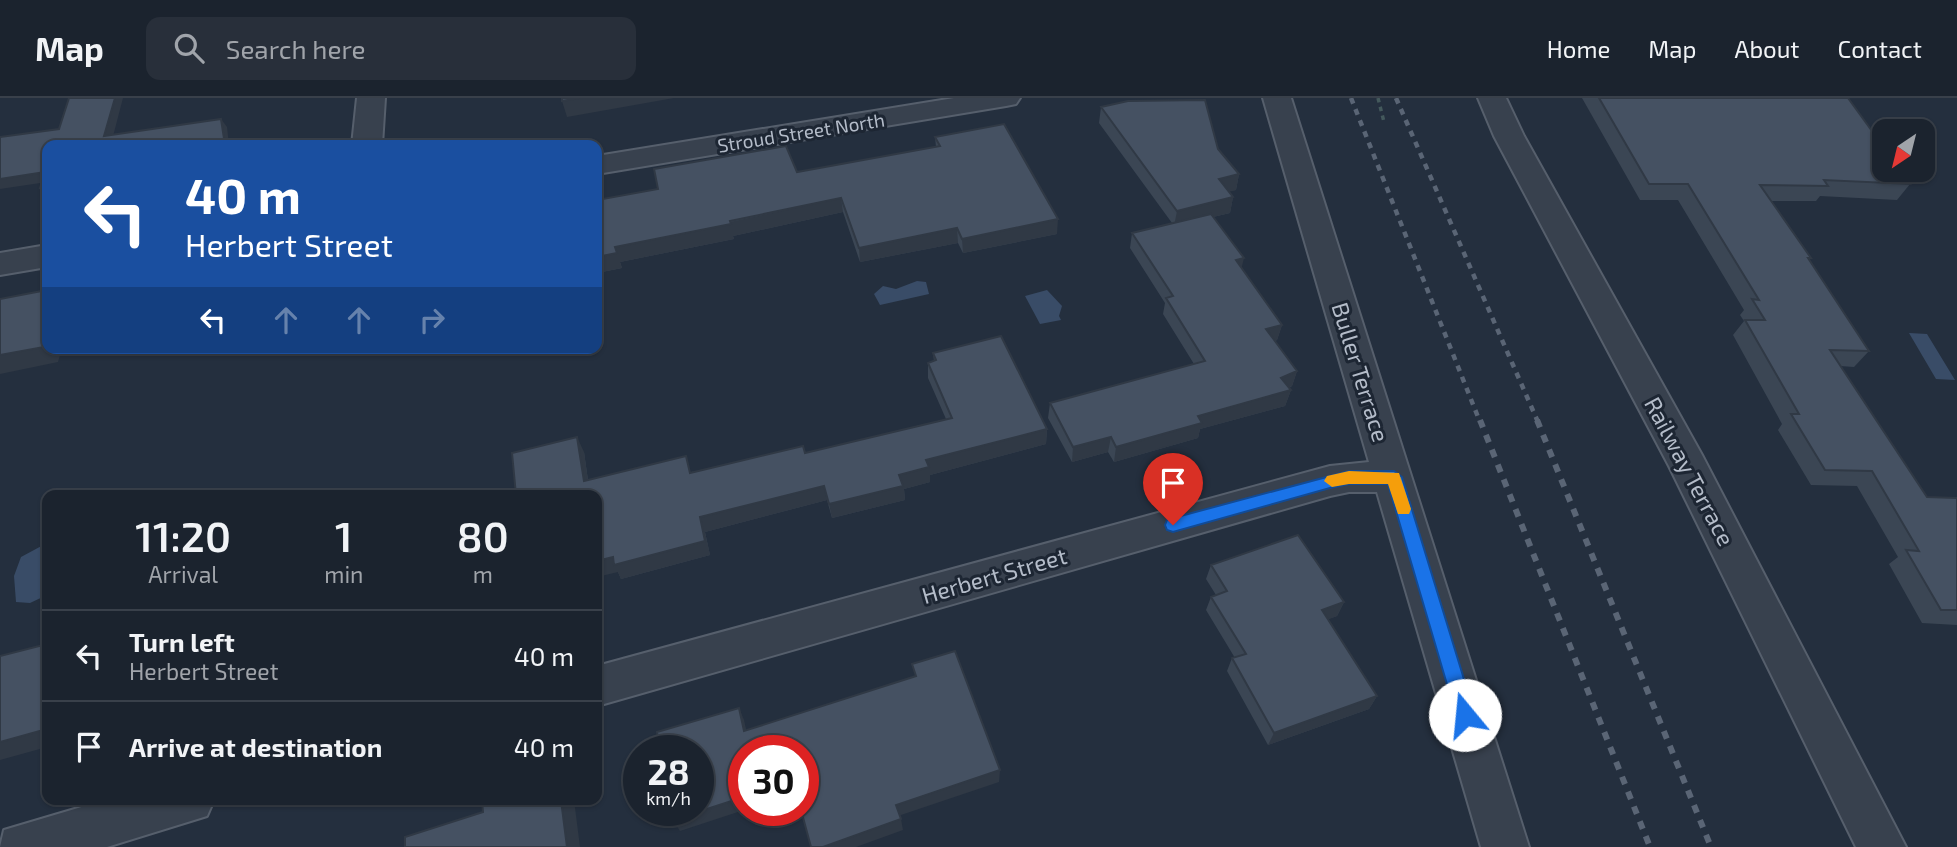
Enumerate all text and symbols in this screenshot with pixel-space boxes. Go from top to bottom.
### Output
search box [146,17,636,80]
text: Map [35,28,104,68]
icon: search [170,29,208,67]
text: Search here [226,33,365,64]
text: Home [1547,34,1610,63]
text: Map [1648,34,1696,63]
text: About [1734,34,1800,63]
text: Contact [1838,34,1922,63]
street label: Stroud Street North [716,107,886,157]
north arrow [1872,119,1936,182]
map controls [1872,119,1935,182]
text: 40 m [185,165,301,224]
icon: left [70,168,161,259]
text: Herbert Street [185,225,393,263]
street label: Buller Terrace [1327,299,1395,445]
icon: left [194,301,232,339]
icon: ahead [267,301,305,339]
icon: ahead [340,301,378,339]
icon: right [413,301,451,339]
street label: Railway Terrace [1639,392,1741,550]
pin [1143,453,1203,525]
icon: arrive [1154,464,1192,502]
text: 11:20 [135,510,231,560]
text: 1 [335,510,353,560]
text: 80 [457,510,509,560]
street label: Herbert Street [918,541,1070,609]
text: Arrival [148,560,218,588]
text: min [324,560,363,588]
text: m [473,560,493,588]
text: Turn left [129,626,235,657]
icon: left [70,637,108,675]
text: 40 m [514,640,574,671]
text: Herbert Street [129,657,278,685]
position arrow [1428,678,1502,752]
icon: arrive [70,728,108,766]
text: Arrive at destination [129,731,382,762]
text: 40 m [514,731,574,762]
speed limit sign: 30 [728,735,819,826]
text: 28 [647,750,690,792]
text: km/h [646,787,691,809]

